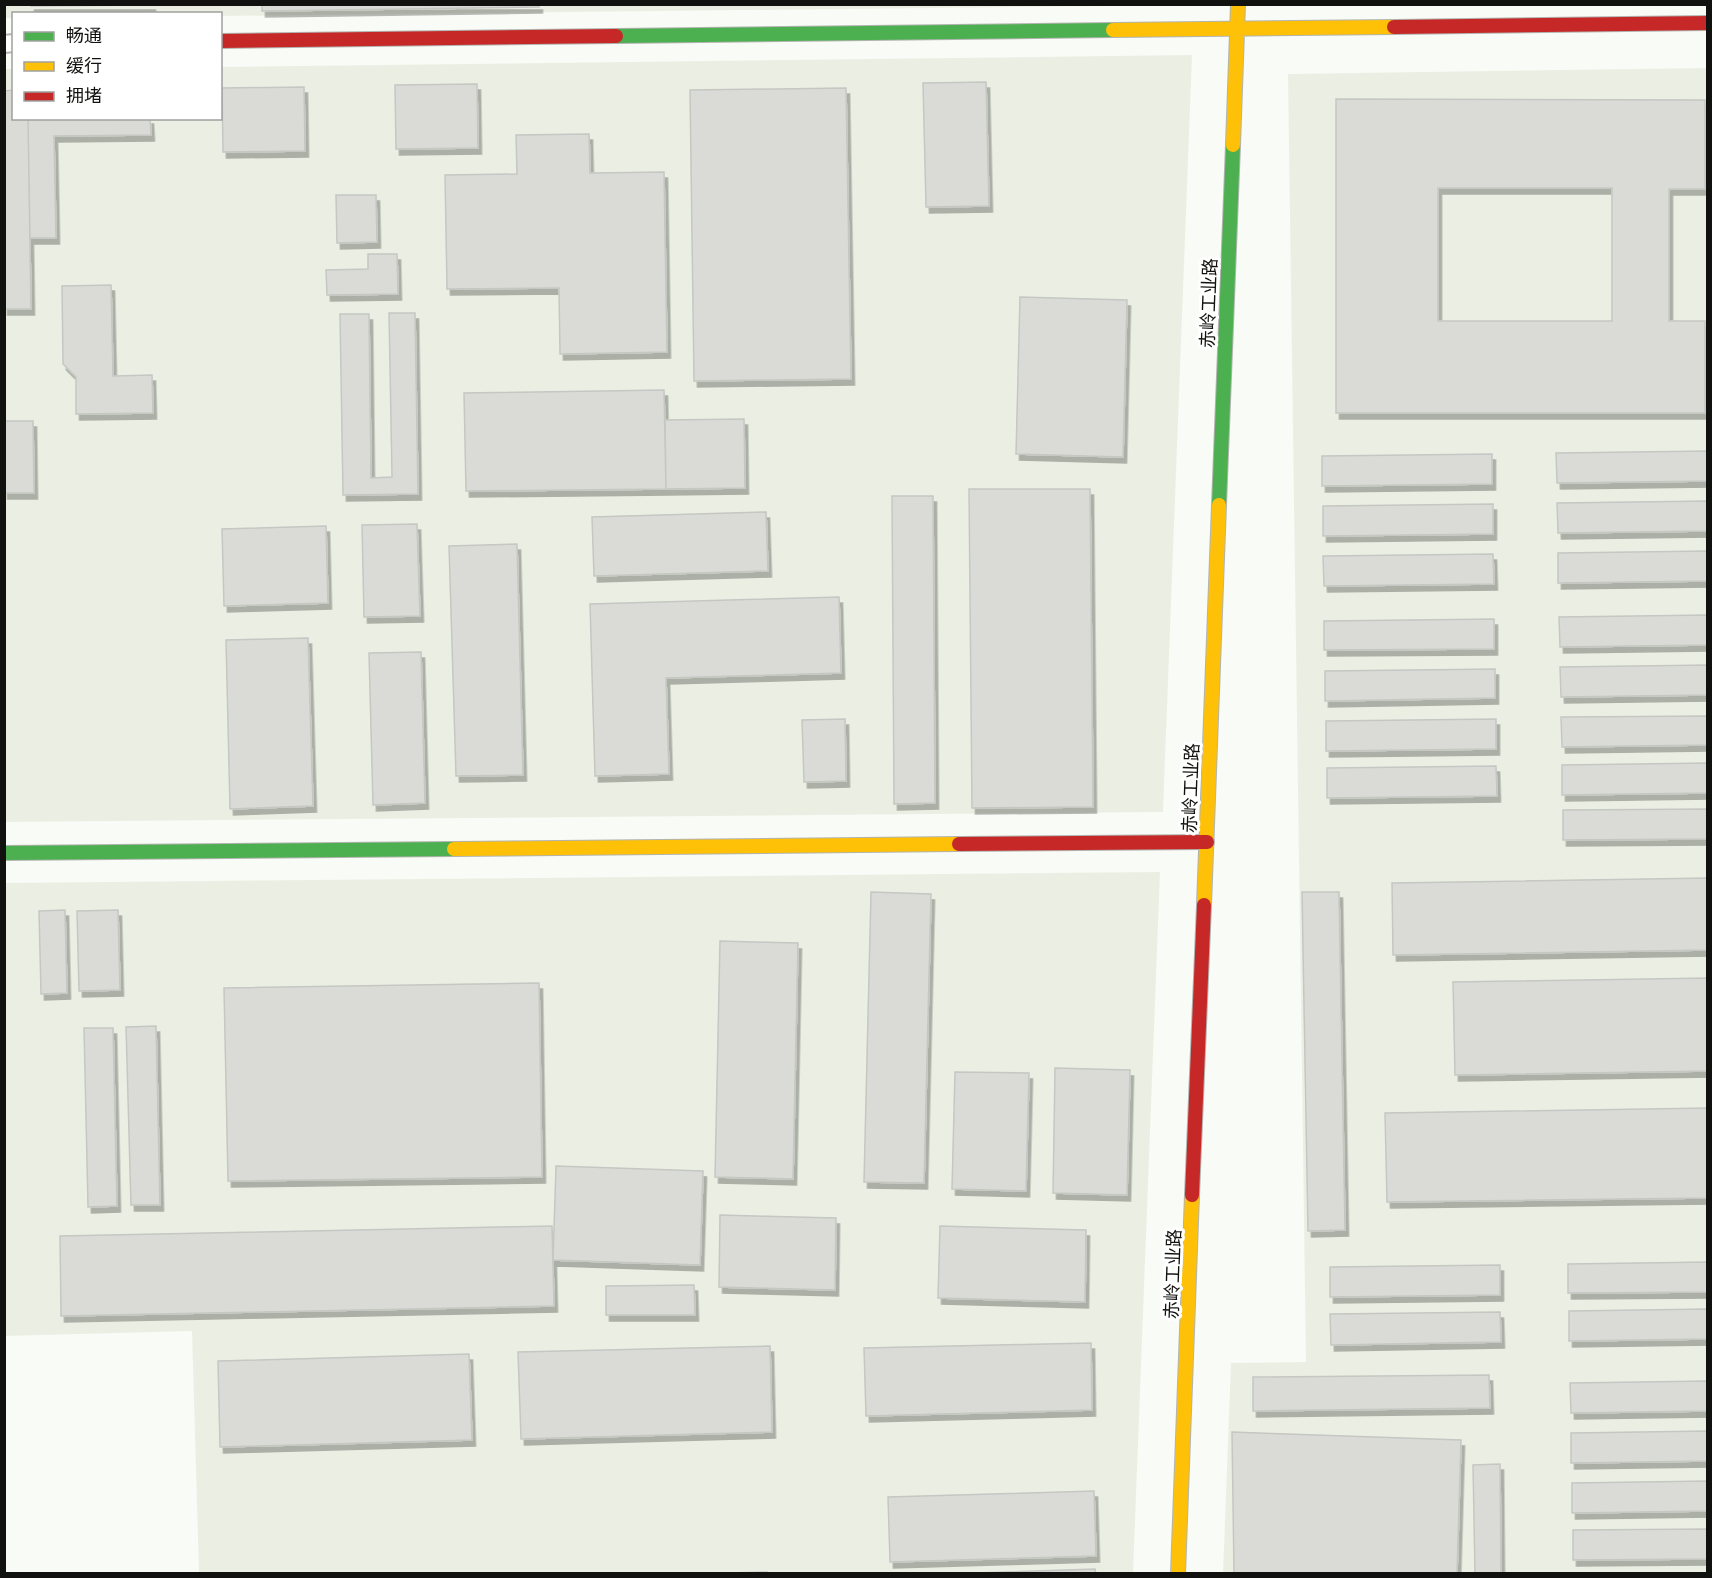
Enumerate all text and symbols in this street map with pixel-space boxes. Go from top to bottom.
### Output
legend [12,12,222,120]
text: 畅通 [66,24,102,46]
text: 缓行 [66,54,102,76]
text: 拥堵 [66,84,102,106]
street label: 赤岭工业路 [1195,258,1221,348]
street label: 赤岭工业路 [1177,743,1203,833]
street label: 赤岭工业路 [1159,1229,1185,1319]

